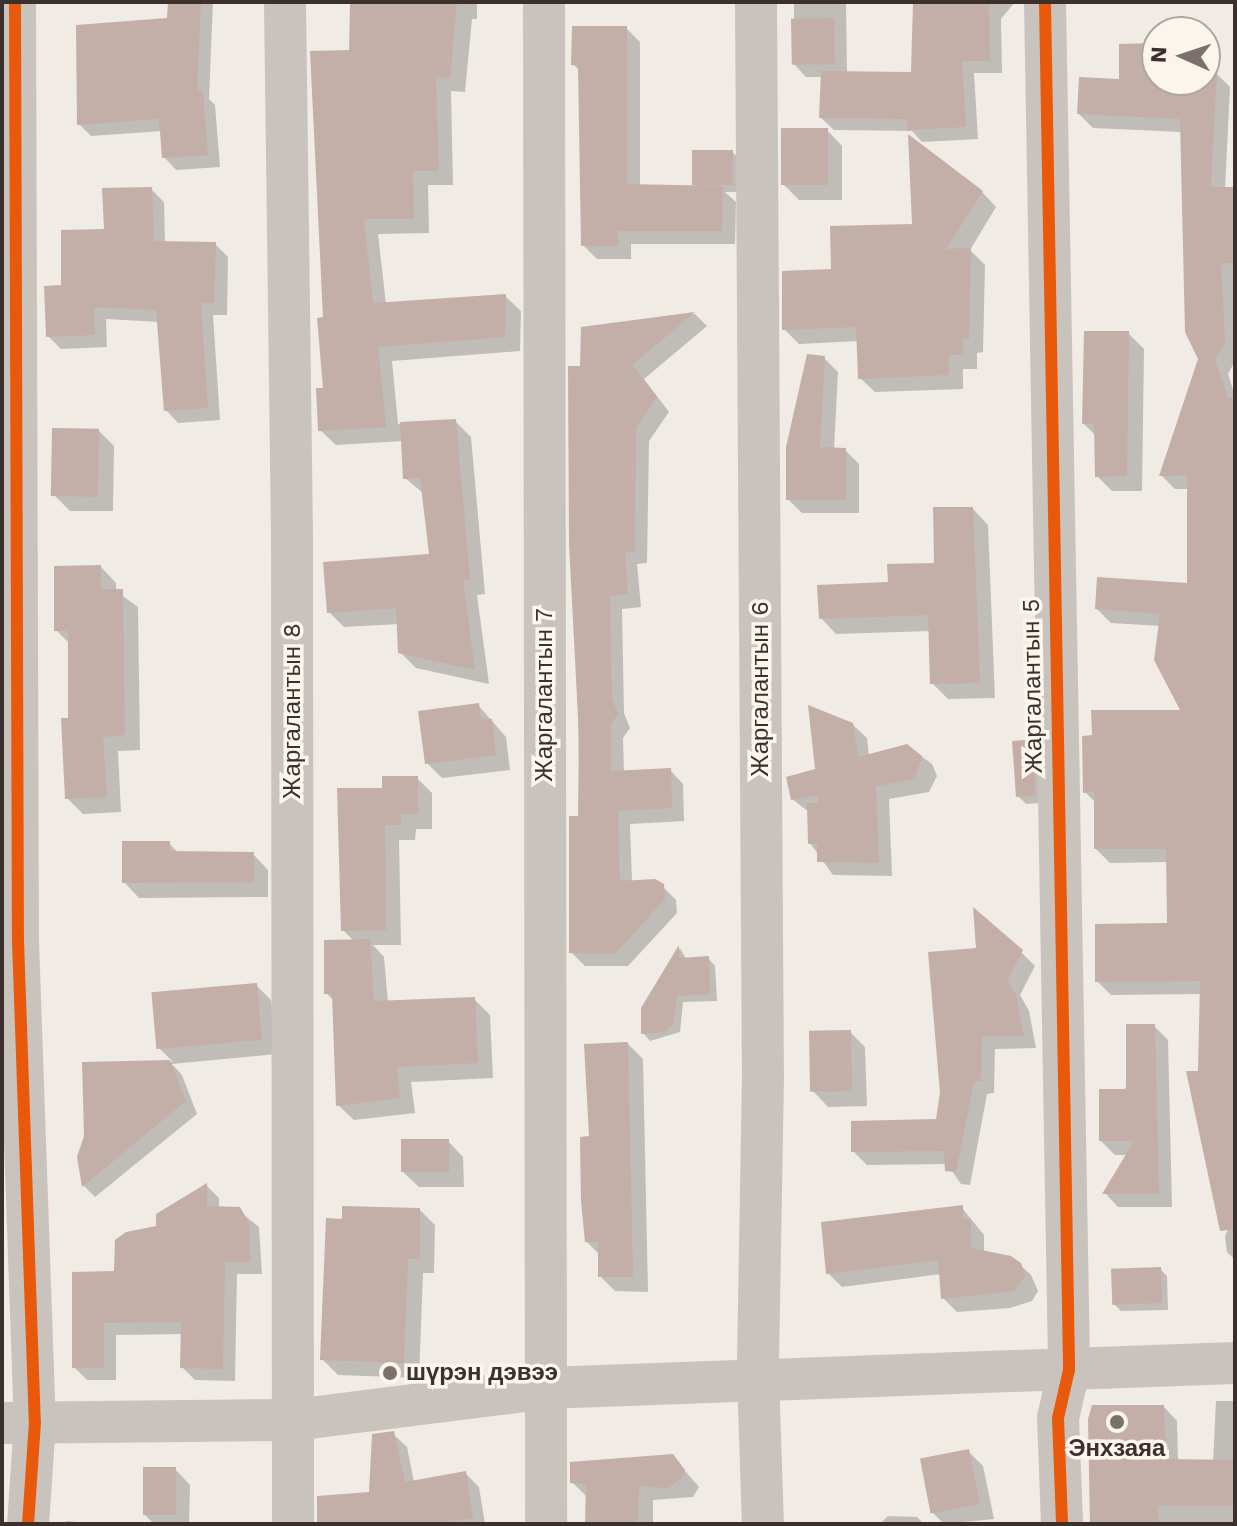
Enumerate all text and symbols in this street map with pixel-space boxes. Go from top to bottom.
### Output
north arrow [1141,16,1221,96]
text: N [1146,46,1171,64]
street label: Жаргалантын 5 [1017,598,1049,774]
street label: Жаргалантын 6 [747,601,775,777]
street label: Жаргалантын 7 [531,608,559,782]
street label: Жаргалантын 8 [279,623,307,799]
place label: шүрэн дэвээ [406,1359,558,1387]
marker: шүрэн дэвээ [381,1364,399,1382]
marker: Энхзаяа [1108,1413,1126,1431]
place label: Энхзаяа [1069,1435,1165,1463]

